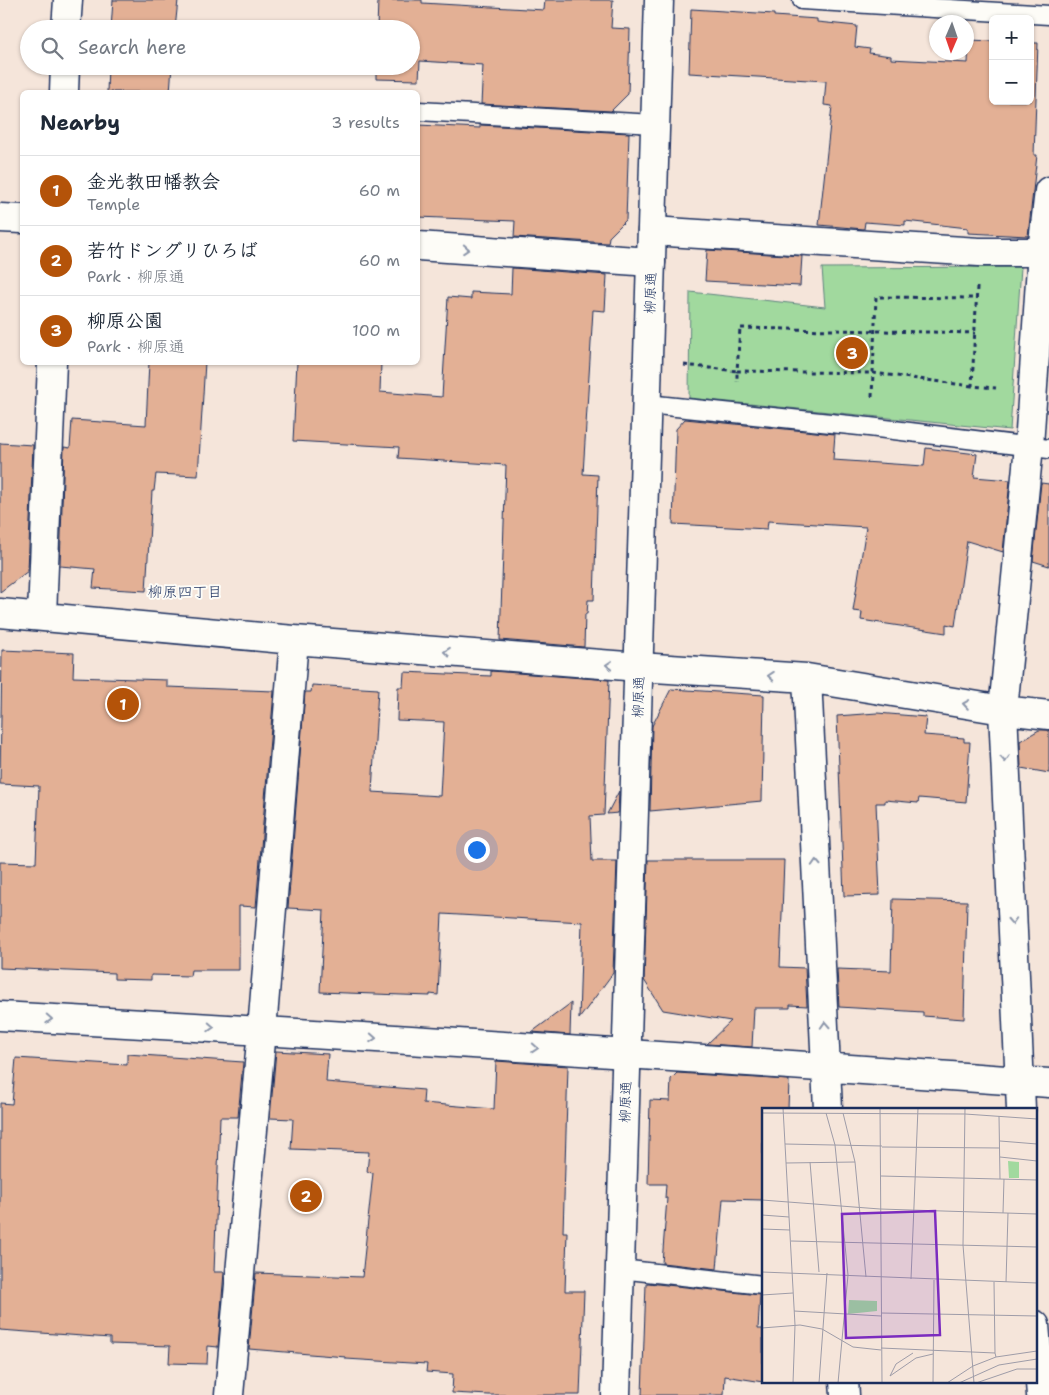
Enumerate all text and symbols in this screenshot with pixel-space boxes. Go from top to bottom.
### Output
north arrow [929,15,974,60]
map controls [989,15,1034,105]
button: + [989,15,1034,60]
search box [20,20,420,75]
icon: search [38,34,66,62]
text: Search here [78,35,187,60]
button: − [989,60,1034,105]
text: Nearby [40,109,120,137]
text: 3 results [331,112,400,133]
text: 金光教田幡教会 [87,169,220,194]
text: 1 [52,180,60,201]
text: 60 m [359,180,400,201]
text: Temple [87,194,140,215]
text: 若竹ドングリひろば [87,238,258,263]
one-way arrow [462,243,470,254]
text: 2 [50,250,62,271]
text: 60 m [359,250,400,271]
text: Park · 柳原通 [87,266,185,287]
street label: 柳原通 [640,272,660,314]
text: 柳原公園 [87,308,163,333]
text: 3 [50,320,62,341]
text: 100 m [352,320,400,341]
pin: 3 [836,334,868,372]
text: Park · 柳原通 [87,336,185,357]
district label: 柳原四丁目 [147,582,223,602]
one-way arrow [442,647,450,658]
one-way arrow [604,659,612,670]
one-way arrow [766,671,774,682]
street label: 柳原通 [628,676,648,718]
pin: 1 [107,685,139,723]
one-way arrow [962,699,970,710]
one-way arrow [999,755,1010,763]
your location [464,837,490,863]
one-way arrow [811,859,822,867]
one-way arrow [1007,917,1018,925]
one-way arrow [45,1013,53,1024]
one-way arrow [819,1021,830,1029]
one-way arrow [207,1022,215,1033]
one-way arrow [369,1032,377,1043]
one-way arrow [532,1042,540,1053]
street label: 柳原通 [615,1081,635,1123]
inset map [762,1108,1036,1382]
pin: 2 [290,1177,322,1215]

